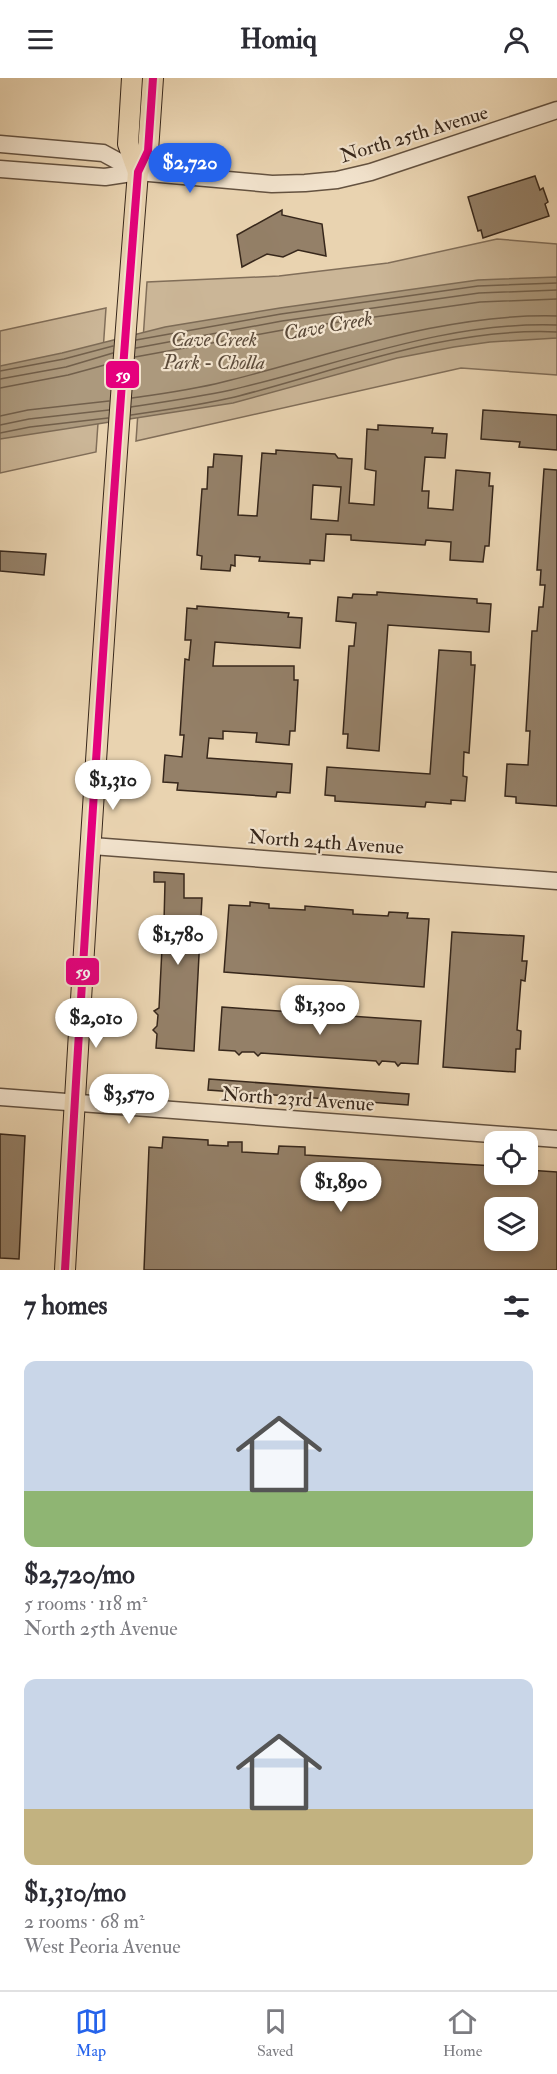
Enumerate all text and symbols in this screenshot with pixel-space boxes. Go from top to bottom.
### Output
icon: menu [24,23,57,56]
text: Homiq [240,23,317,56]
icon: person [500,23,533,56]
street label: North 25th Avenue [337,100,491,168]
pin: $2,720 [141,143,239,194]
text: $2,720 [162,150,218,175]
water label: Cave Creek [281,305,375,347]
park label: Cave Creek Park - Cholla [162,327,265,375]
line badge: 59 [105,360,140,389]
text: 59 [115,365,131,385]
pin: $1,310 [64,760,162,811]
text: $1,310 [89,767,137,792]
street label: North 24th Avenue [247,824,405,860]
pin: $1,780 [129,915,227,966]
text: $1,780 [152,922,204,947]
line badge: 59 [65,957,100,986]
text: 59 [75,962,91,982]
pin: $1,300 [271,985,369,1036]
text: $1,300 [294,992,346,1017]
pin: $2,010 [47,998,145,1049]
text: $2,010 [69,1005,123,1030]
pin: $3,570 [80,1074,178,1125]
text: $3,570 [103,1081,155,1106]
street label: North 23rd Avenue [221,1081,375,1117]
map controls [484,1131,538,1251]
button: locate [484,1131,538,1185]
pin: $1,890 [292,1162,390,1213]
text: $1,890 [314,1169,368,1194]
button: layers [484,1197,538,1251]
text: 7 homes [24,1290,107,1322]
icon: filters [500,1290,533,1323]
icon: home [225,1400,333,1508]
text: $2,720/mo [24,1559,135,1591]
text: 5 rooms · 118 m² [24,1591,147,1616]
text: North 25th Avenue [24,1616,178,1641]
icon: home [225,1718,333,1826]
text: $1,310/mo [24,1877,126,1909]
text: 2 rooms · 68 m² [24,1909,145,1934]
text: West Peoria Avenue [24,1934,181,1959]
tab: Map [75,2005,108,2061]
tab: Saved [257,2005,293,2061]
tab: Home [443,2005,482,2061]

